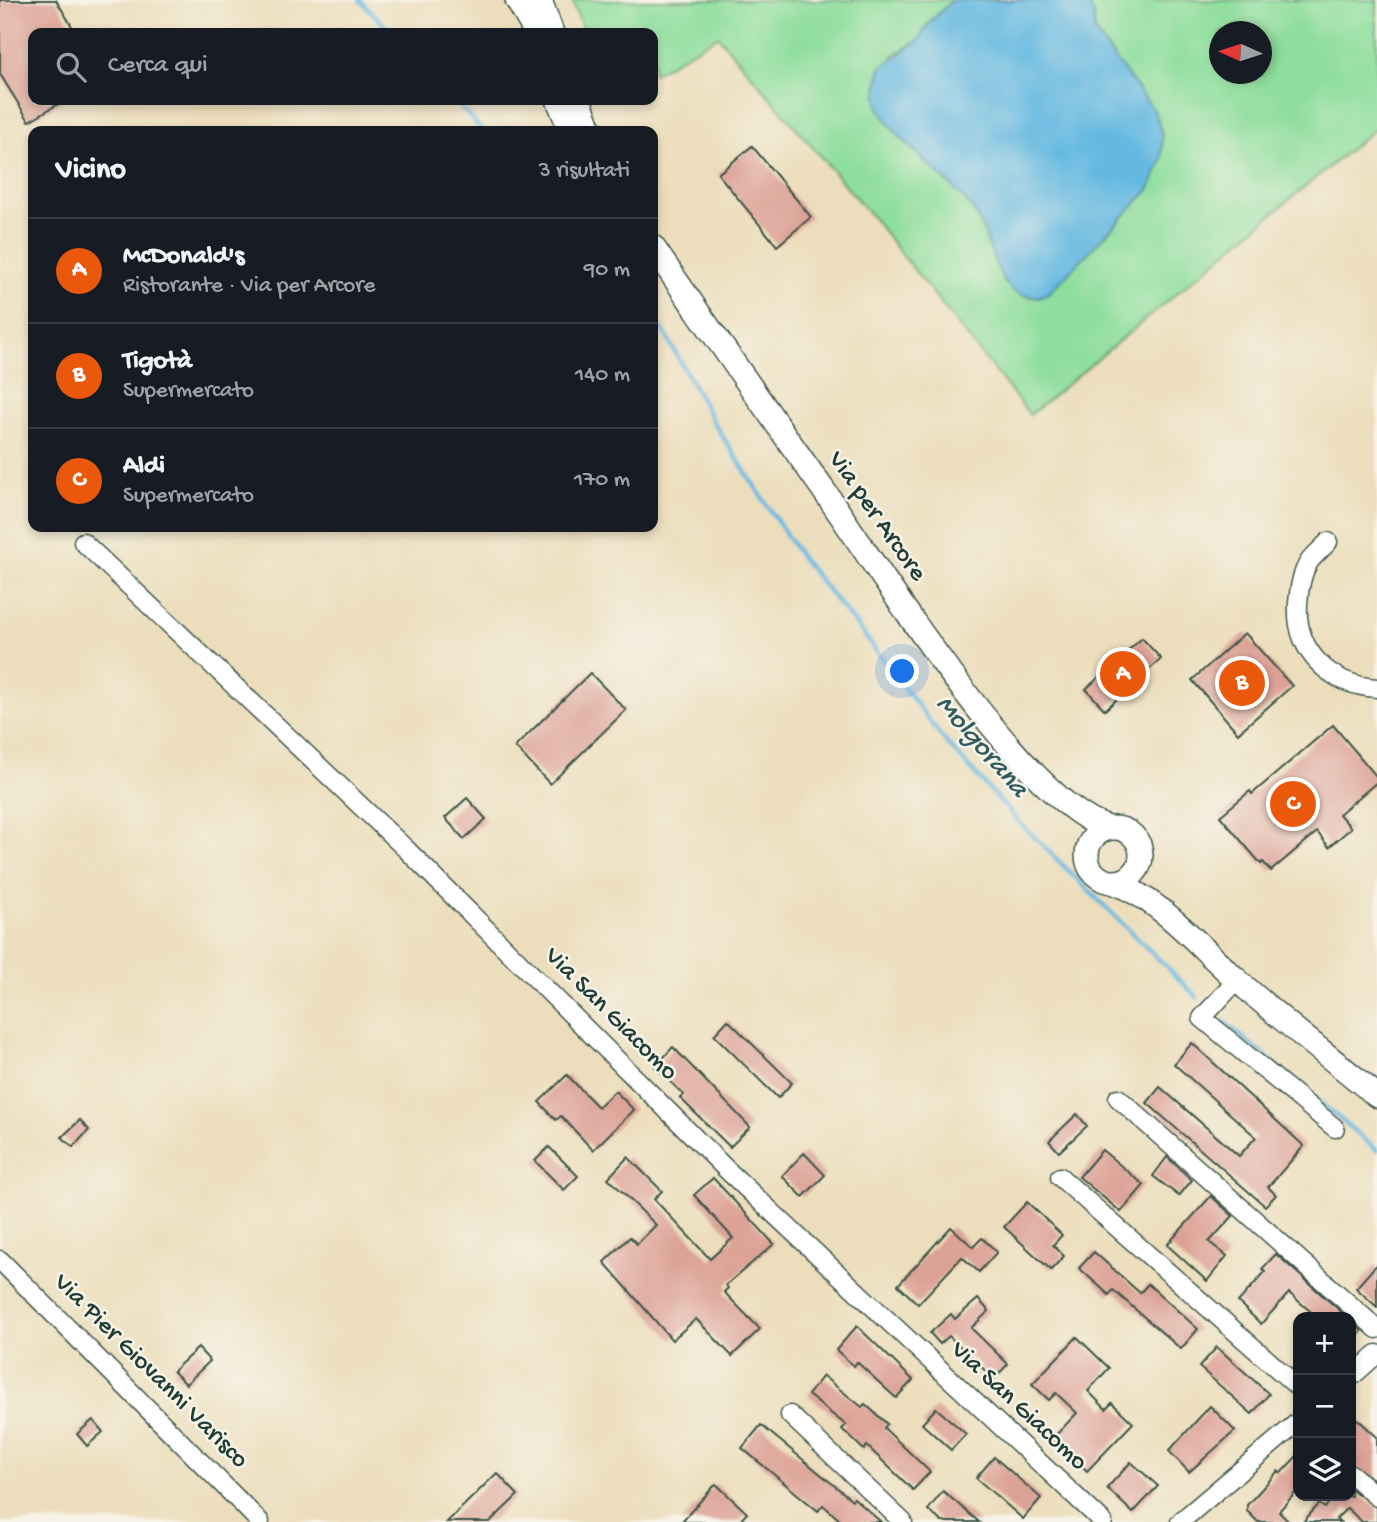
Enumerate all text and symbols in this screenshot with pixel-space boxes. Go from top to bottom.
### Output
north arrow [1209,21,1272,84]
search box [28,28,658,105]
icon: search [52,48,90,86]
text: Cerca qui [108,51,208,82]
text: Vicino [56,154,126,189]
text: 3 risultati [539,158,630,185]
text: McDonald's [123,242,244,273]
text: A [72,257,86,284]
text: 90 m [584,257,630,284]
text: Ristorante · Via per Arcore [123,273,375,300]
text: Tigotà [123,347,192,378]
text: B [73,362,85,389]
text: 140 m [575,362,630,389]
text: Supermercato [123,378,254,405]
street label: Via per Arcore [819,445,933,589]
text: Aldi [123,452,165,483]
text: C [73,467,85,494]
text: 170 m [574,467,630,494]
text: Supermercato [123,483,254,510]
pin: A [1100,648,1146,700]
your location [885,654,919,688]
pin: B [1219,657,1265,709]
water label: Molgorana [928,689,1035,806]
pin: C [1270,778,1316,830]
street label: Via San Giacomo [536,941,683,1088]
street label: Via Pier Giovanni Varisco [45,1267,254,1476]
map controls [1293,1312,1356,1501]
button: + [1293,1312,1356,1375]
street label: Via San Giacomo [942,1335,1093,1479]
button: − [1293,1375,1356,1438]
button: layers [1293,1438,1356,1501]

